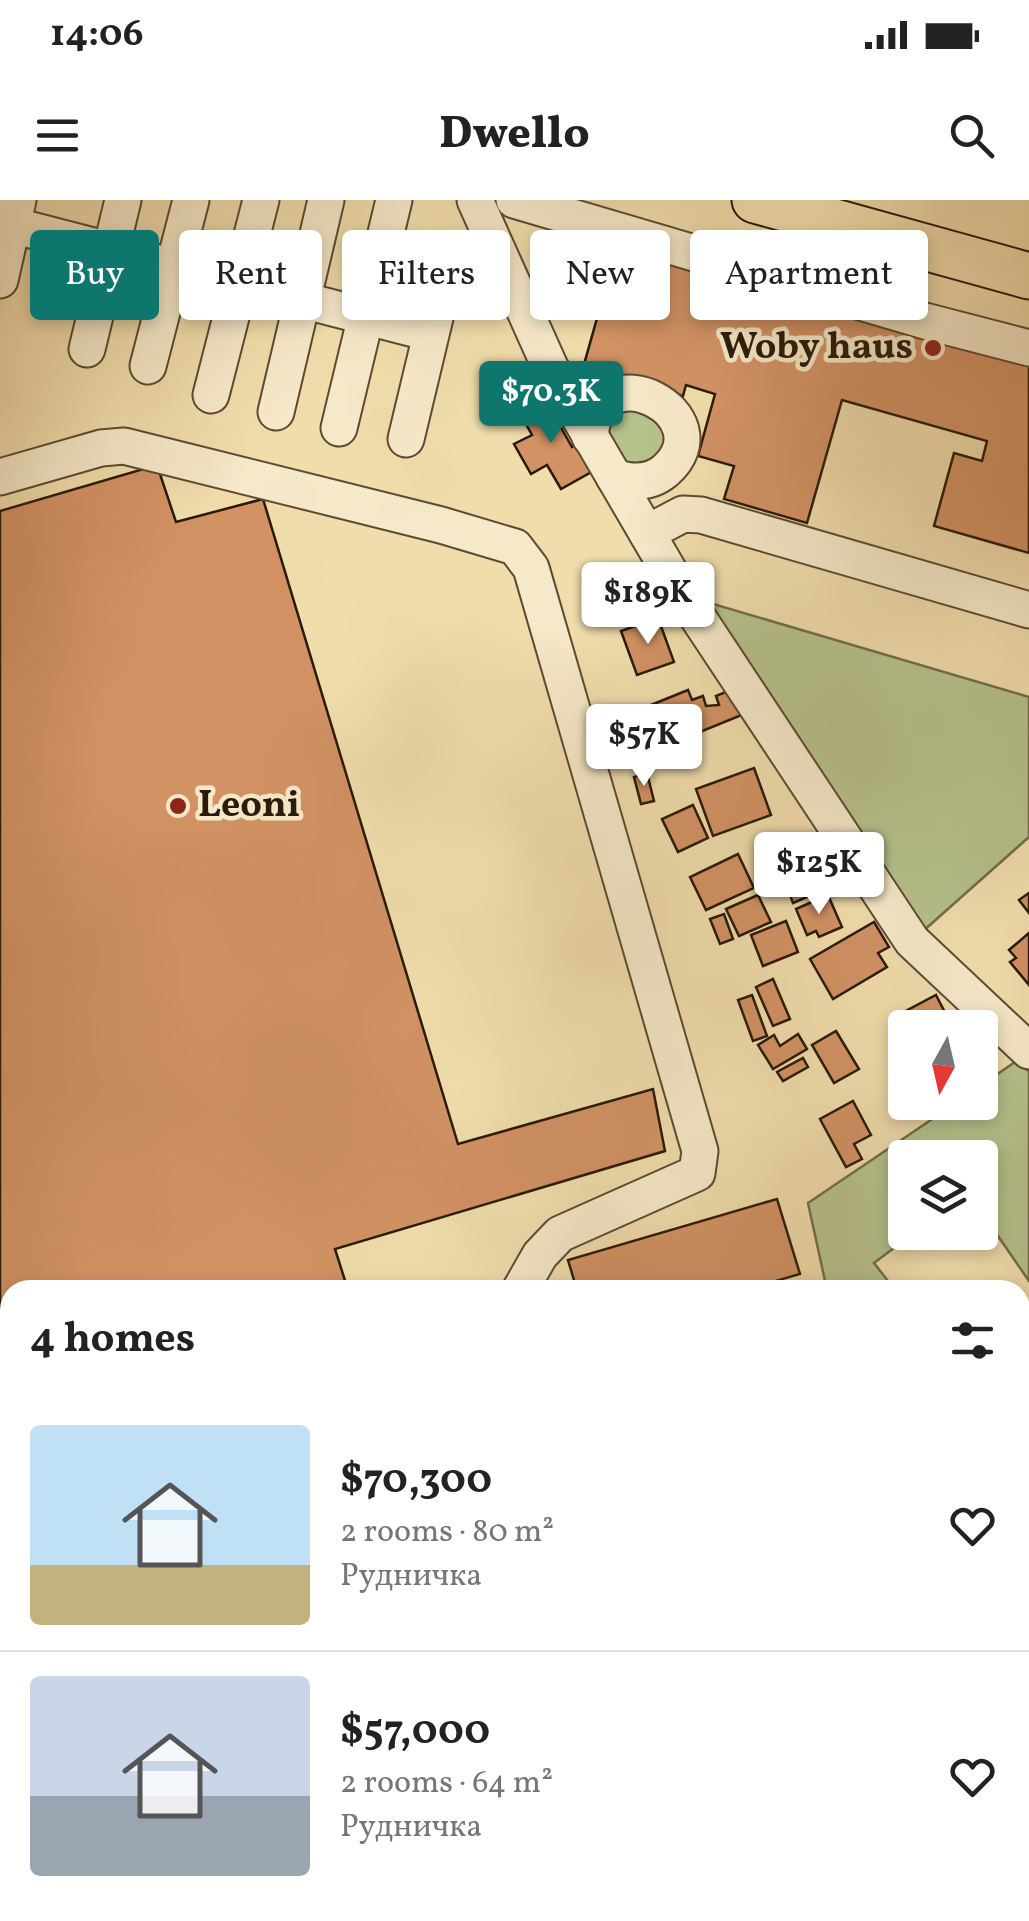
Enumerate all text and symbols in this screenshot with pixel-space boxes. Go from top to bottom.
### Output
text: 14:06 [50,9,144,62]
text: Dwello [439,104,590,167]
icon: menu [30,108,85,163]
icon: search [944,108,999,163]
chip: Buy [30,230,159,320]
chip: Rent [179,230,322,320]
chip: Filters [342,230,510,320]
chip: New [530,230,670,320]
chip: Apartment [690,230,928,320]
place label: Woby haus [720,322,913,375]
marker: Woby haus [922,337,944,359]
pin: $70.3K [470,361,632,446]
text: $70.3K [501,371,601,415]
pin: $189K [578,562,718,647]
text: $189K [604,572,693,616]
pin: $57K [585,704,703,789]
text: $57K [608,714,680,758]
place label: Leoni [198,780,300,833]
marker: Leoni [167,795,189,817]
pin: $125K [749,832,889,917]
text: $125K [776,842,862,886]
north arrow [888,1010,998,1120]
map controls [888,1010,998,1250]
button: layers [888,1140,998,1250]
text: 4 homes [30,1311,195,1370]
icon: filters [945,1313,1000,1368]
text: $70,300 [340,1452,492,1511]
icon: home [110,1465,230,1585]
icon: heart [945,1498,1000,1553]
text: 2 rooms · 80 m² [340,1511,554,1555]
text: Рудничка [340,1555,482,1599]
text: $57,000 [340,1703,490,1762]
icon: home [110,1716,230,1836]
icon: heart [945,1749,1000,1804]
text: 2 rooms · 64 m² [340,1762,553,1806]
text: Рудничка [340,1806,482,1850]

